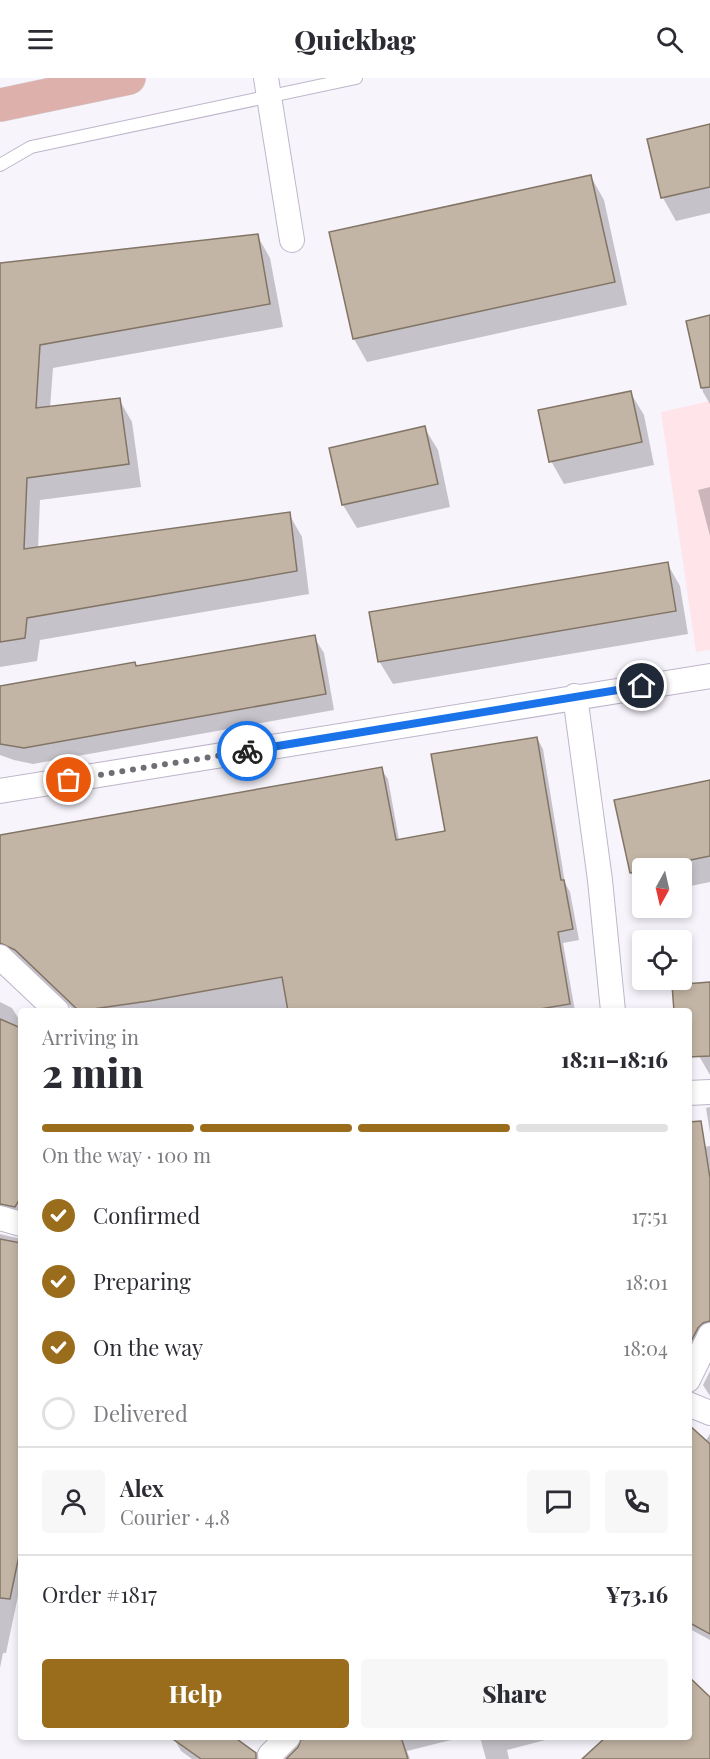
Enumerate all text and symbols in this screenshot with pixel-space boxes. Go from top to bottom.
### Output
text: Quickbag [294,21,416,57]
icon: menu [24,23,57,56]
icon: search [653,23,686,56]
pin [616,660,667,711]
icon: home [625,669,658,702]
courier [217,721,277,781]
icon: bike [231,735,264,768]
pin [43,754,94,805]
icon: bag [52,763,85,796]
north arrow [632,858,692,918]
map controls [632,858,692,990]
button: locate [632,930,692,990]
text: Arriving in [42,1023,139,1050]
text: 18:11–18:16 [561,1044,668,1074]
text: 2 min [42,1046,144,1098]
text: On the way · 100 m [42,1141,211,1168]
icon: check [42,1199,75,1232]
text: Confirmed [93,1200,200,1230]
text: 17:51 [631,1202,668,1229]
icon: check [42,1265,75,1298]
text: Preparing [93,1266,191,1296]
text: 18:01 [625,1268,668,1295]
icon: check [42,1331,75,1364]
text: On the way [93,1332,203,1362]
text: 18:04 [623,1334,668,1361]
text: Delivered [93,1398,188,1428]
button: person [42,1470,105,1533]
button: chat [527,1470,590,1533]
button: phone [605,1470,668,1533]
text: Alex [120,1473,164,1503]
text: Courier · 4.8 [120,1503,230,1530]
text: Order #1817 [42,1579,157,1609]
text: ¥73.16 [606,1579,668,1609]
button: Help [42,1659,349,1728]
button: Share [361,1659,668,1728]

